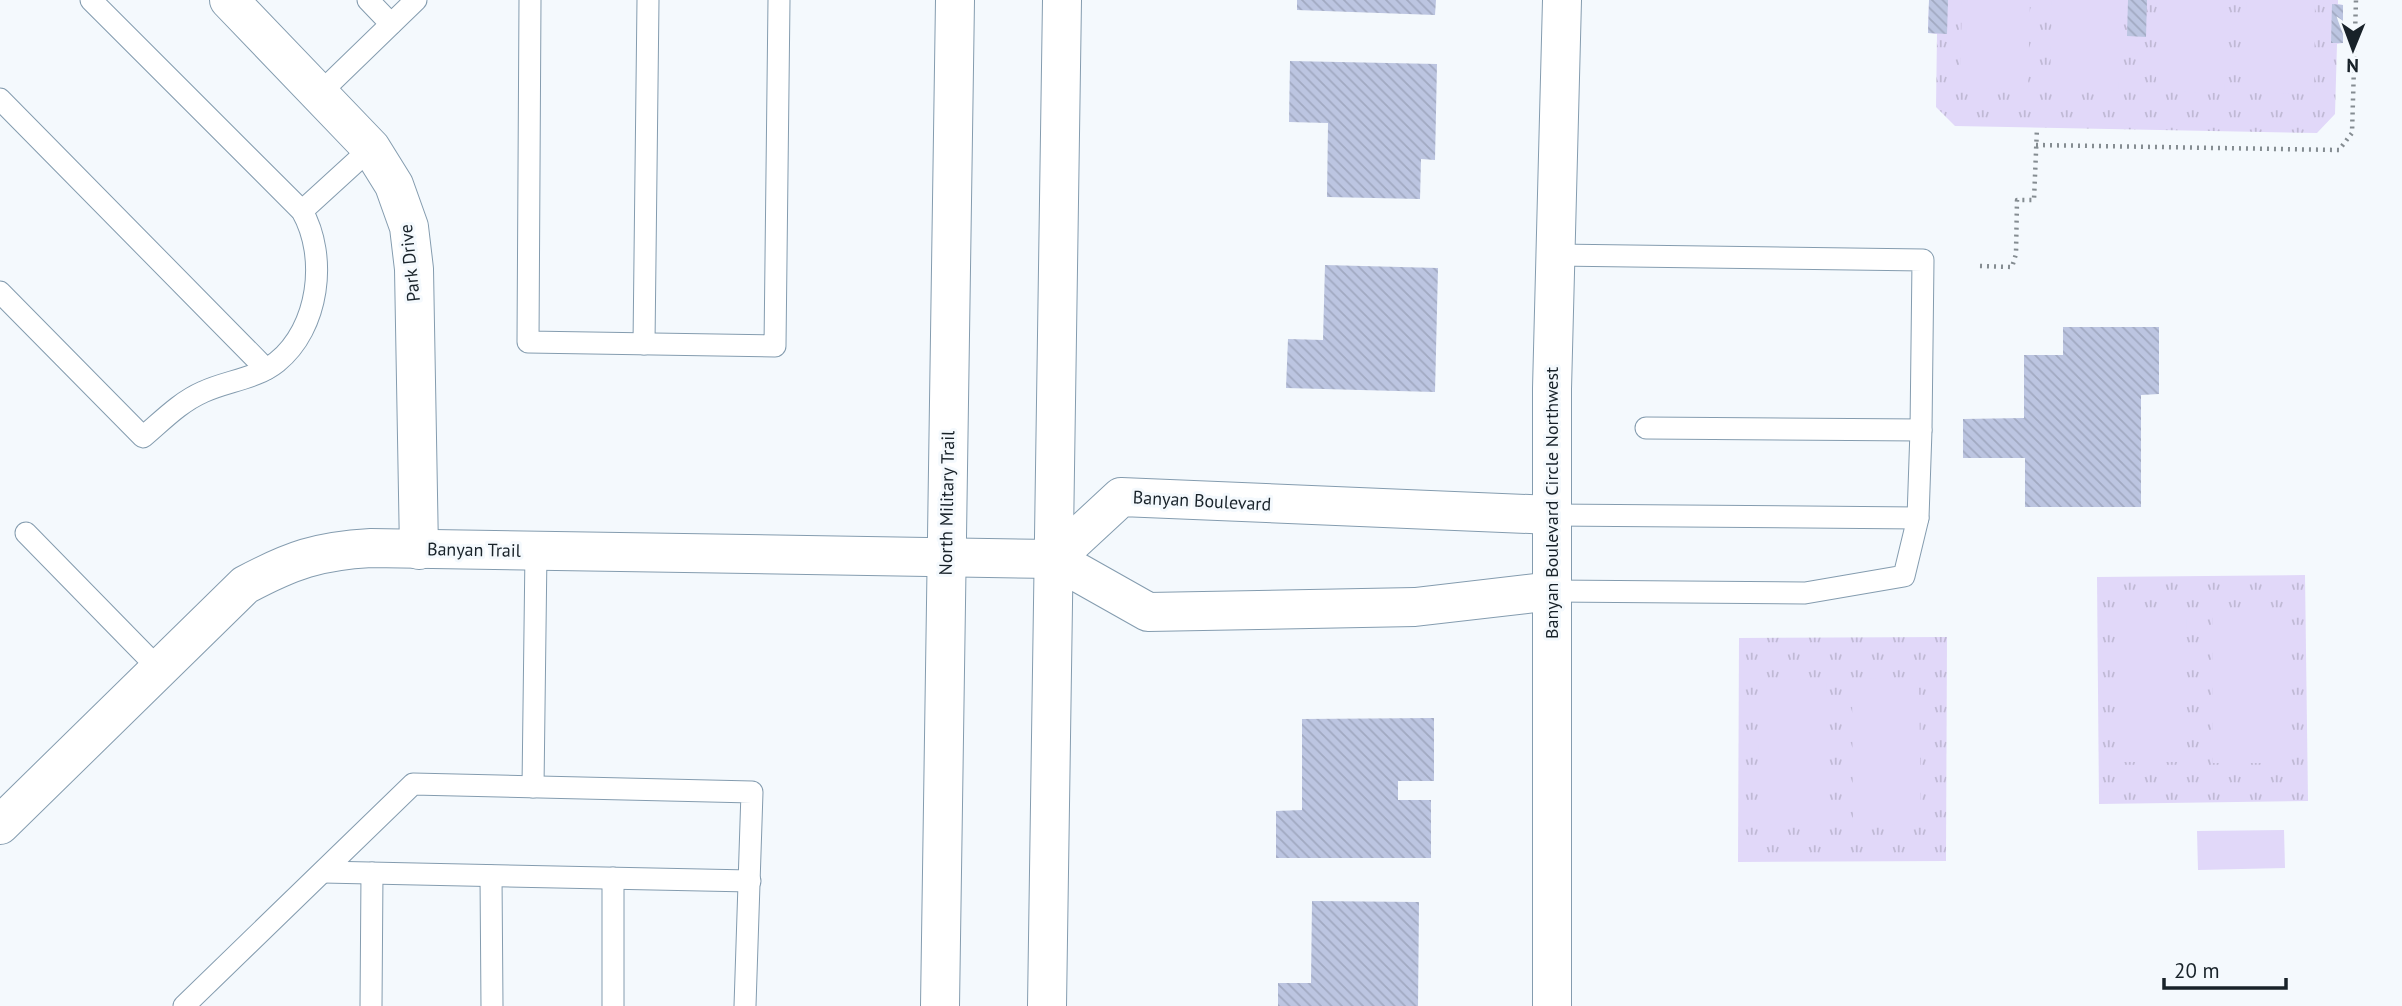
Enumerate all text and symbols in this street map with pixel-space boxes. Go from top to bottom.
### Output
north arrow [2318,14,2388,84]
text: N [2346,54,2359,78]
street label: Park Drive [394,223,425,303]
street label: Banyan Boulevard Circle Northwest [1540,367,1563,639]
street label: North Military Trail [934,430,959,576]
street label: Banyan Boulevard [1132,485,1272,516]
street label: Banyan Trail [427,537,522,562]
scale bar [2164,946,2286,990]
text: 20 m [2174,957,2220,984]

